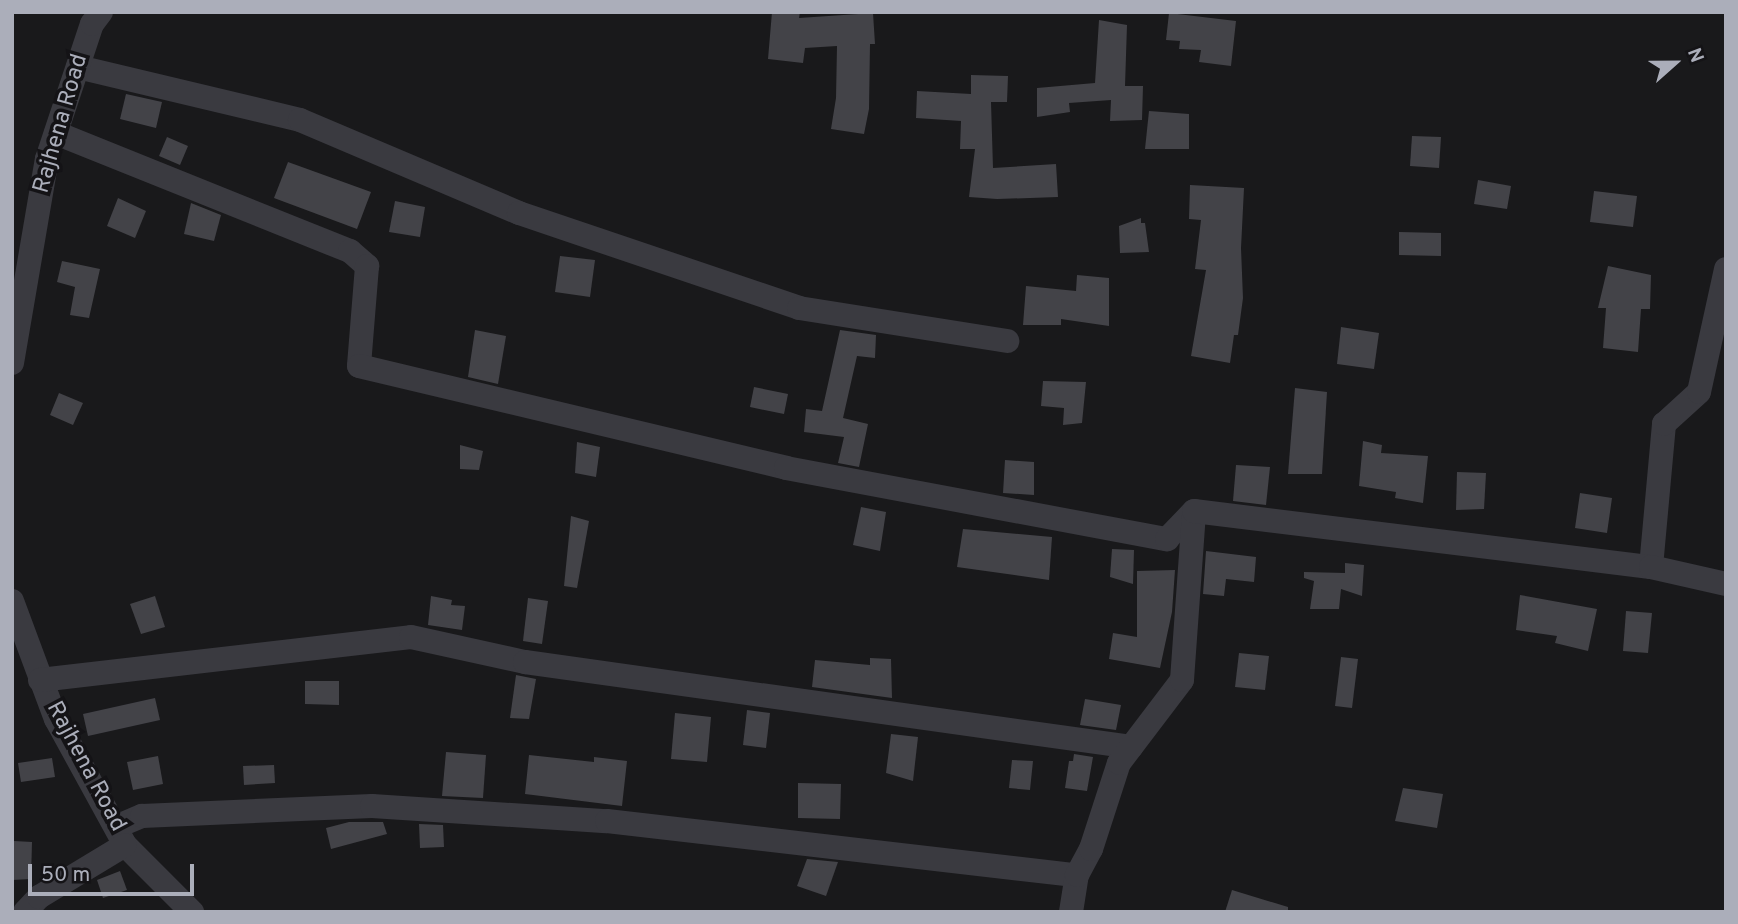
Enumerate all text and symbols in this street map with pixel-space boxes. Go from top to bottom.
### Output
north arrow [1640,28,1710,98]
text: N [1681,45,1708,66]
street label: Rajhena Road [29,51,95,197]
street label: Rajhena Road [39,697,131,837]
scale bar [32,850,198,894]
text: 50 m [41,862,90,889]

